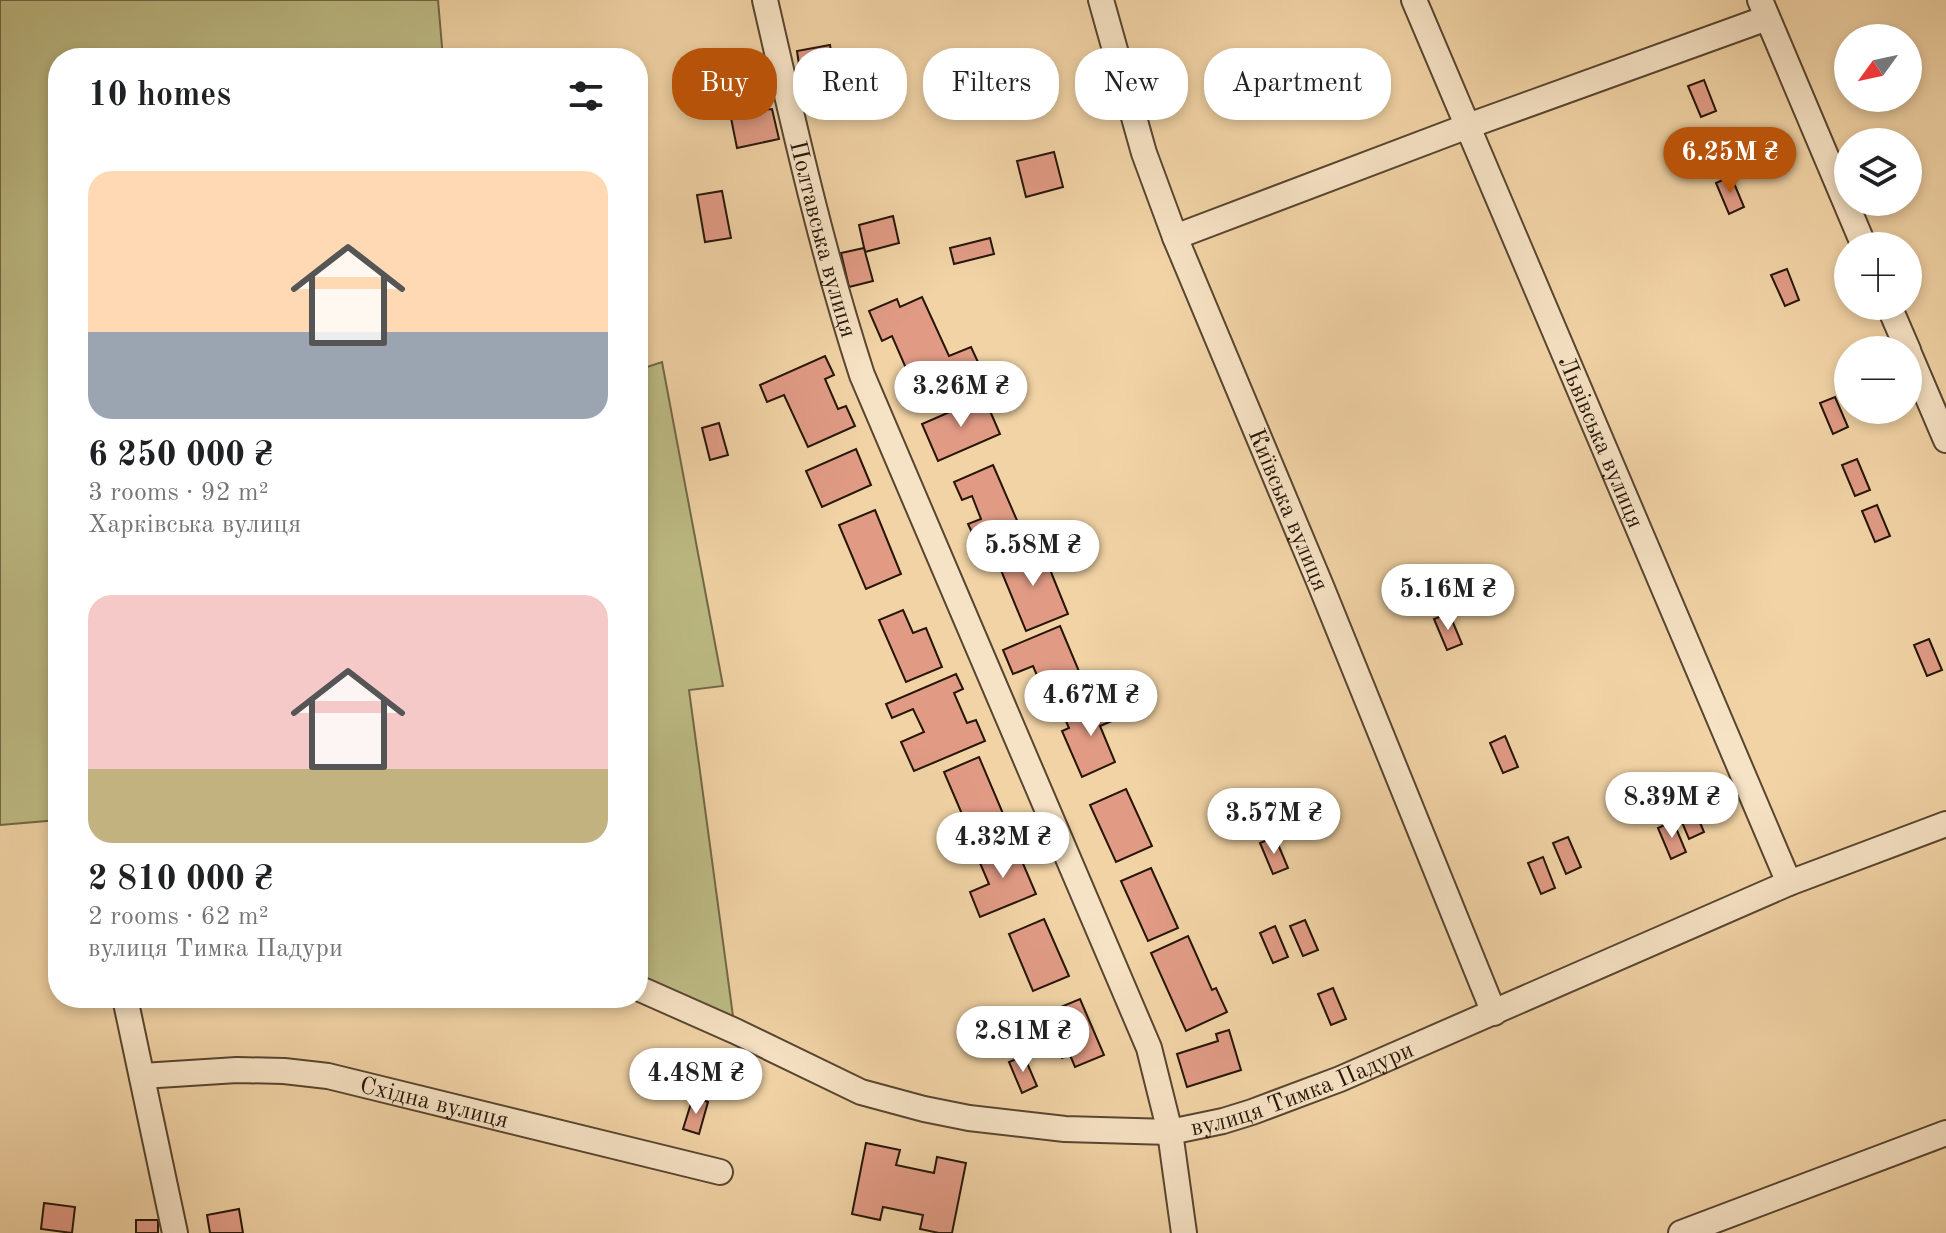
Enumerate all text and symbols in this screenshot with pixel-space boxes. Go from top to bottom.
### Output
north arrow [1834,24,1922,112]
map controls [1834,24,1922,424]
chip: Buy [672,48,777,120]
chip: Rent [793,48,907,120]
chip: Filters [923,48,1059,120]
chip: New [1075,48,1188,120]
chip: Apartment [1204,48,1391,120]
icon: filters [564,74,608,118]
text: 10 homes [88,79,231,113]
pin: 6.25M ₴ [1656,127,1804,195]
button: layers [1834,128,1922,216]
street label: Полтавська вулиця [784,139,859,341]
text: 6.25M ₴ [1681,140,1779,166]
icon: home [276,223,420,367]
button: + [1834,232,1922,320]
button: − [1834,336,1922,424]
street label: Львівська вулиця [1553,353,1647,532]
pin: 3.26M ₴ [887,361,1035,429]
text: 3.26M ₴ [912,374,1010,400]
street label: Київська вулиця [1243,426,1332,595]
text: 6 250 000 ₴ [88,439,273,473]
text: 3 rooms · 92 m² [88,480,269,506]
text: Харківська вулиця [88,512,301,538]
pin: 5.58M ₴ [959,520,1107,588]
text: 5.58M ₴ [984,533,1082,559]
pin: 5.16M ₴ [1374,564,1522,632]
text: 5.16M ₴ [1399,577,1497,603]
icon: home [276,647,420,791]
pin: 4.67M ₴ [1017,670,1165,738]
text: 4.67M ₴ [1042,683,1140,709]
pin: 8.39M ₴ [1598,772,1746,840]
text: 8.39M ₴ [1623,785,1721,811]
pin: 3.57M ₴ [1200,788,1348,856]
text: 3.57M ₴ [1225,801,1323,827]
pin: 4.32M ₴ [929,812,1077,880]
text: 4.32M ₴ [954,825,1052,851]
text: 2 810 000 ₴ [88,863,273,897]
text: 2 rooms · 62 m² [88,904,269,930]
text: вулиця Тимка Падури [88,936,343,962]
pin: 2.81M ₴ [949,1006,1097,1074]
text: 2.81M ₴ [974,1019,1072,1045]
street label: вулиця Тимка Падури [1189,1038,1417,1141]
pin: 4.48M ₴ [622,1048,770,1116]
text: 4.48M ₴ [647,1061,745,1087]
street label: Східна вулиця [357,1074,511,1134]

